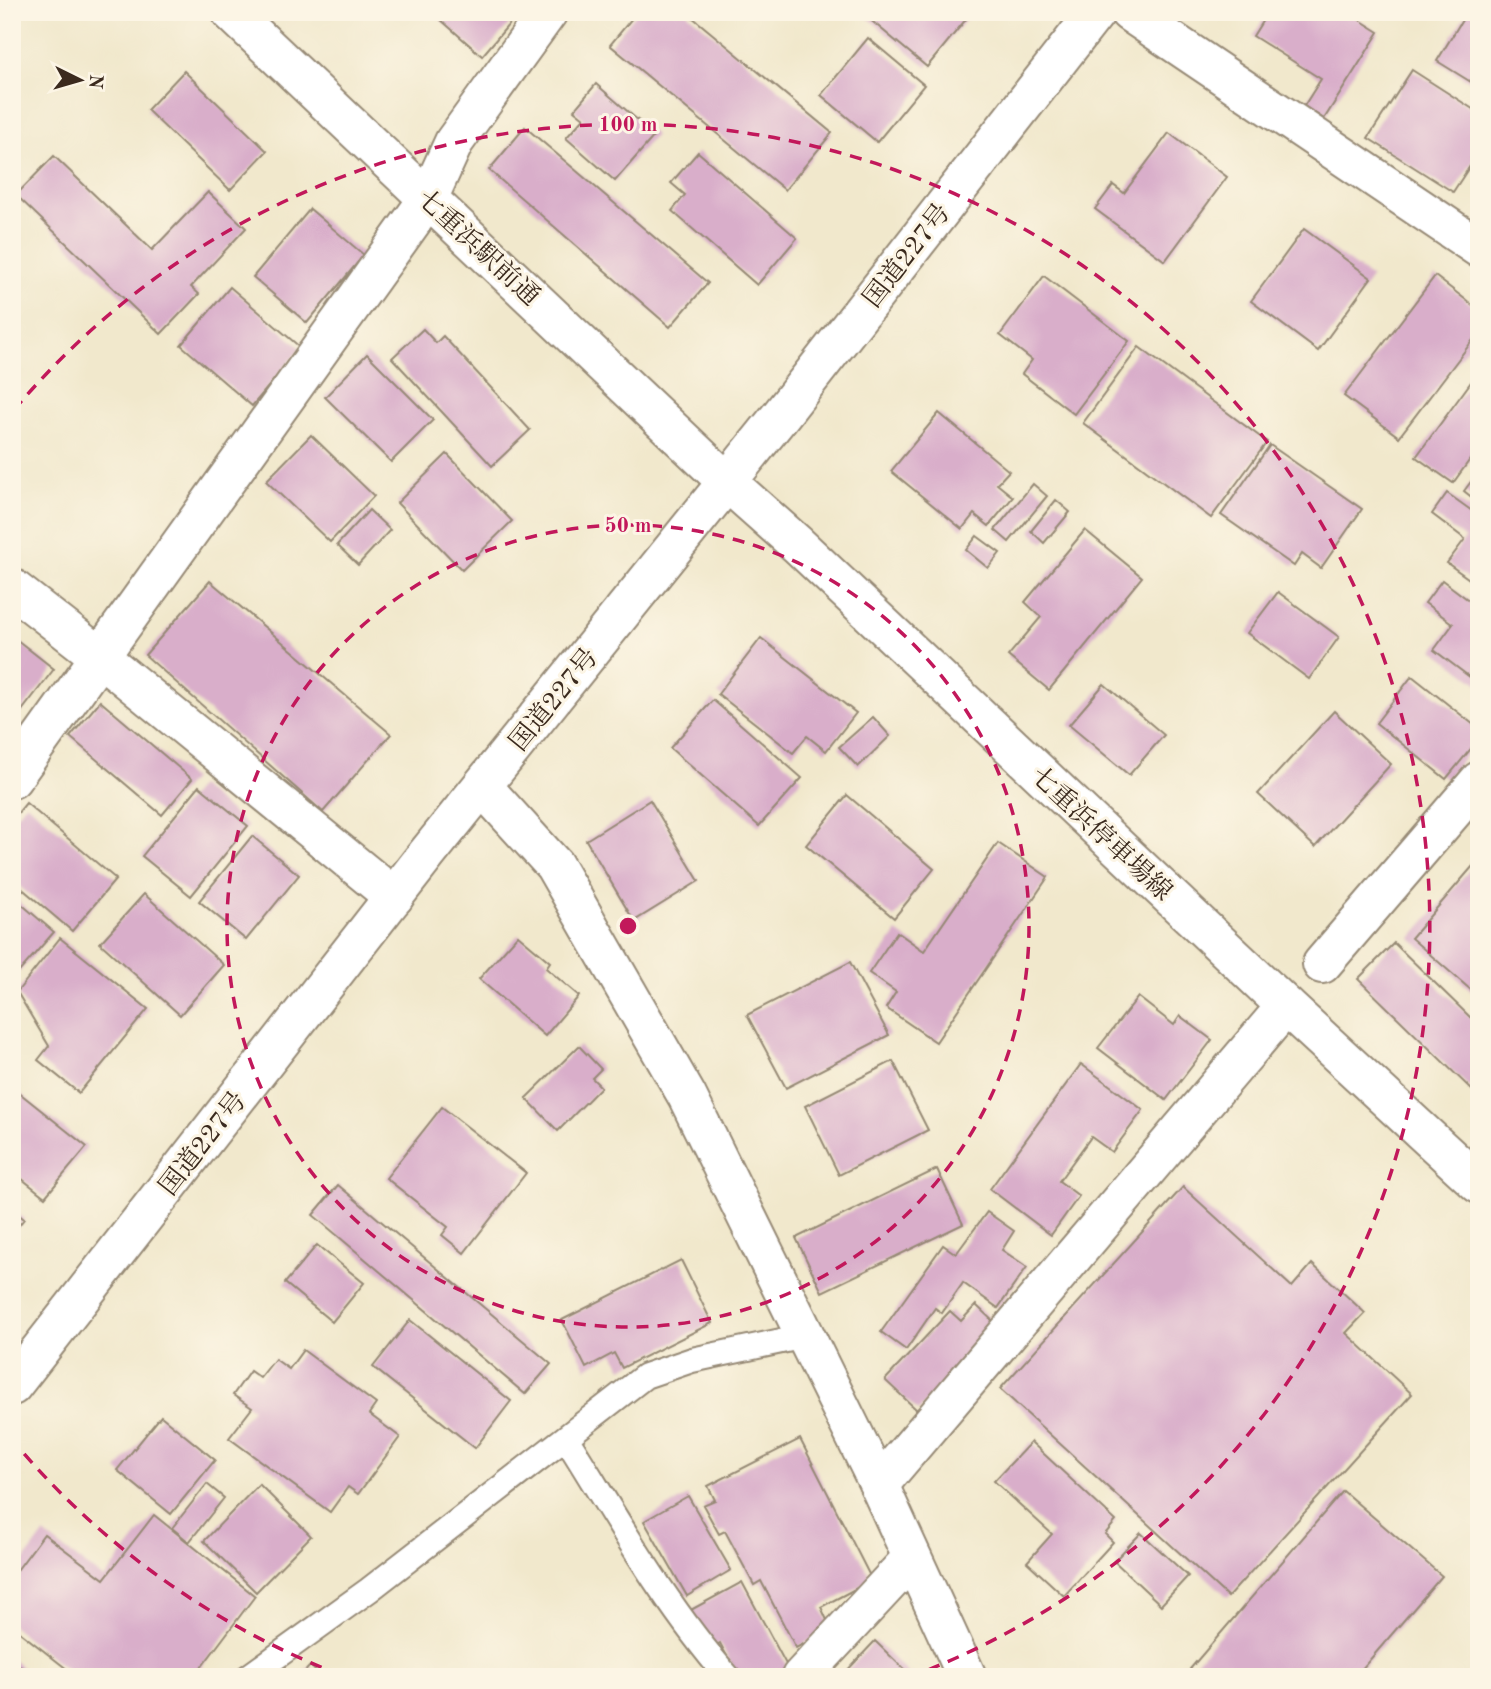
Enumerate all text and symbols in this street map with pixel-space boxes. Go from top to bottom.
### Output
north arrow [46,46,116,116]
text: N [84,73,105,90]
text: 100 m [598,115,658,136]
street label: 七重浜駅前通 [412,184,545,311]
street label: 国道227号 [858,198,956,313]
text: 50 m [604,516,652,537]
street label: 国道227号 [504,643,603,756]
street label: 七重浜停車場線 [1025,761,1177,906]
centre of rings [616,914,640,938]
street label: 国道227号 [154,1086,252,1201]

